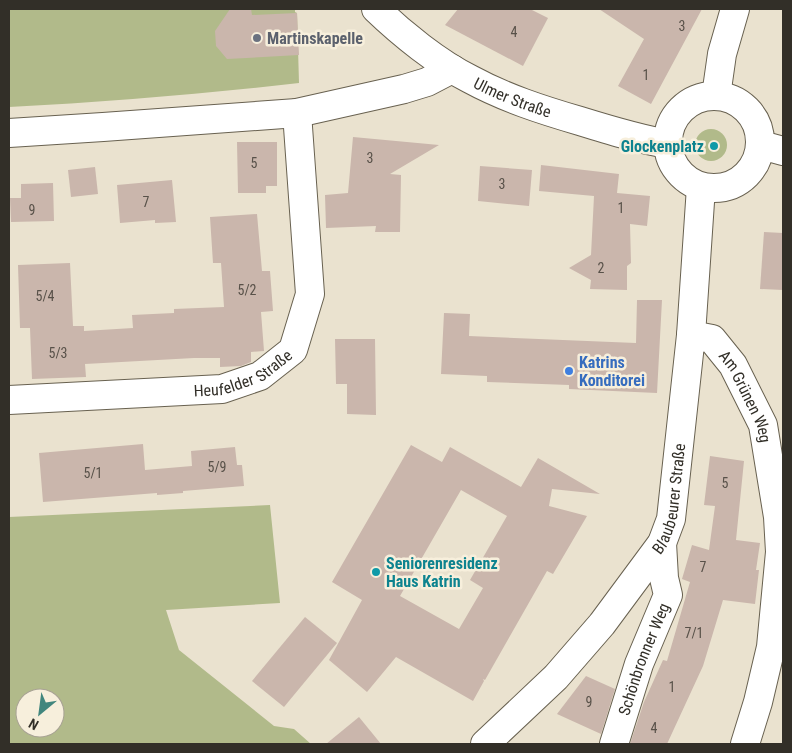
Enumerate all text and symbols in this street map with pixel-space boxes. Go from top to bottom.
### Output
house number: 3 [679,18,685,34]
house number: 4 [511,24,518,40]
place label: Martinskapelle [267,29,363,48]
marker: Martinskapelle [251,32,263,44]
house number: 1 [643,67,649,83]
street label: Ulmer Straße [471,73,554,121]
place label: Glockenplatz [621,137,704,156]
marker: Glockenplatz [708,140,720,152]
house number: 3 [367,150,373,166]
house number: 5 [251,155,258,171]
house number: 3 [499,176,505,192]
house number: 7 [143,194,150,210]
house number: 1 [618,200,624,216]
house number: 9 [29,202,35,218]
house number: 2 [598,260,605,276]
house number: 5/2 [237,282,257,298]
house number: 5/4 [35,288,55,304]
house number: 5/3 [48,345,68,361]
street label: Heufelder Straße [193,345,296,400]
street label: Am Grünen Weg [715,346,775,444]
place label: Katrins Konditorei [579,353,645,390]
marker: Katrins Konditorei [563,365,575,377]
street label: Blaubeurer Straße [648,442,689,558]
house number: 5/9 [207,459,227,475]
house number: 5/1 [83,465,103,481]
house number: 5 [722,475,729,491]
place label: Seniorenresidenz Haus Katrin [386,554,498,591]
house number: 7 [700,559,707,575]
marker: Seniorenresidenz Haus Katrin [370,566,382,578]
street label: Schönbronner Weg [614,600,673,718]
house number: 7/1 [684,625,704,641]
house number: 1 [669,679,675,695]
north arrow [15,688,65,738]
house number: 9 [586,694,592,710]
text: N [26,715,41,733]
house number: 4 [651,720,658,736]

